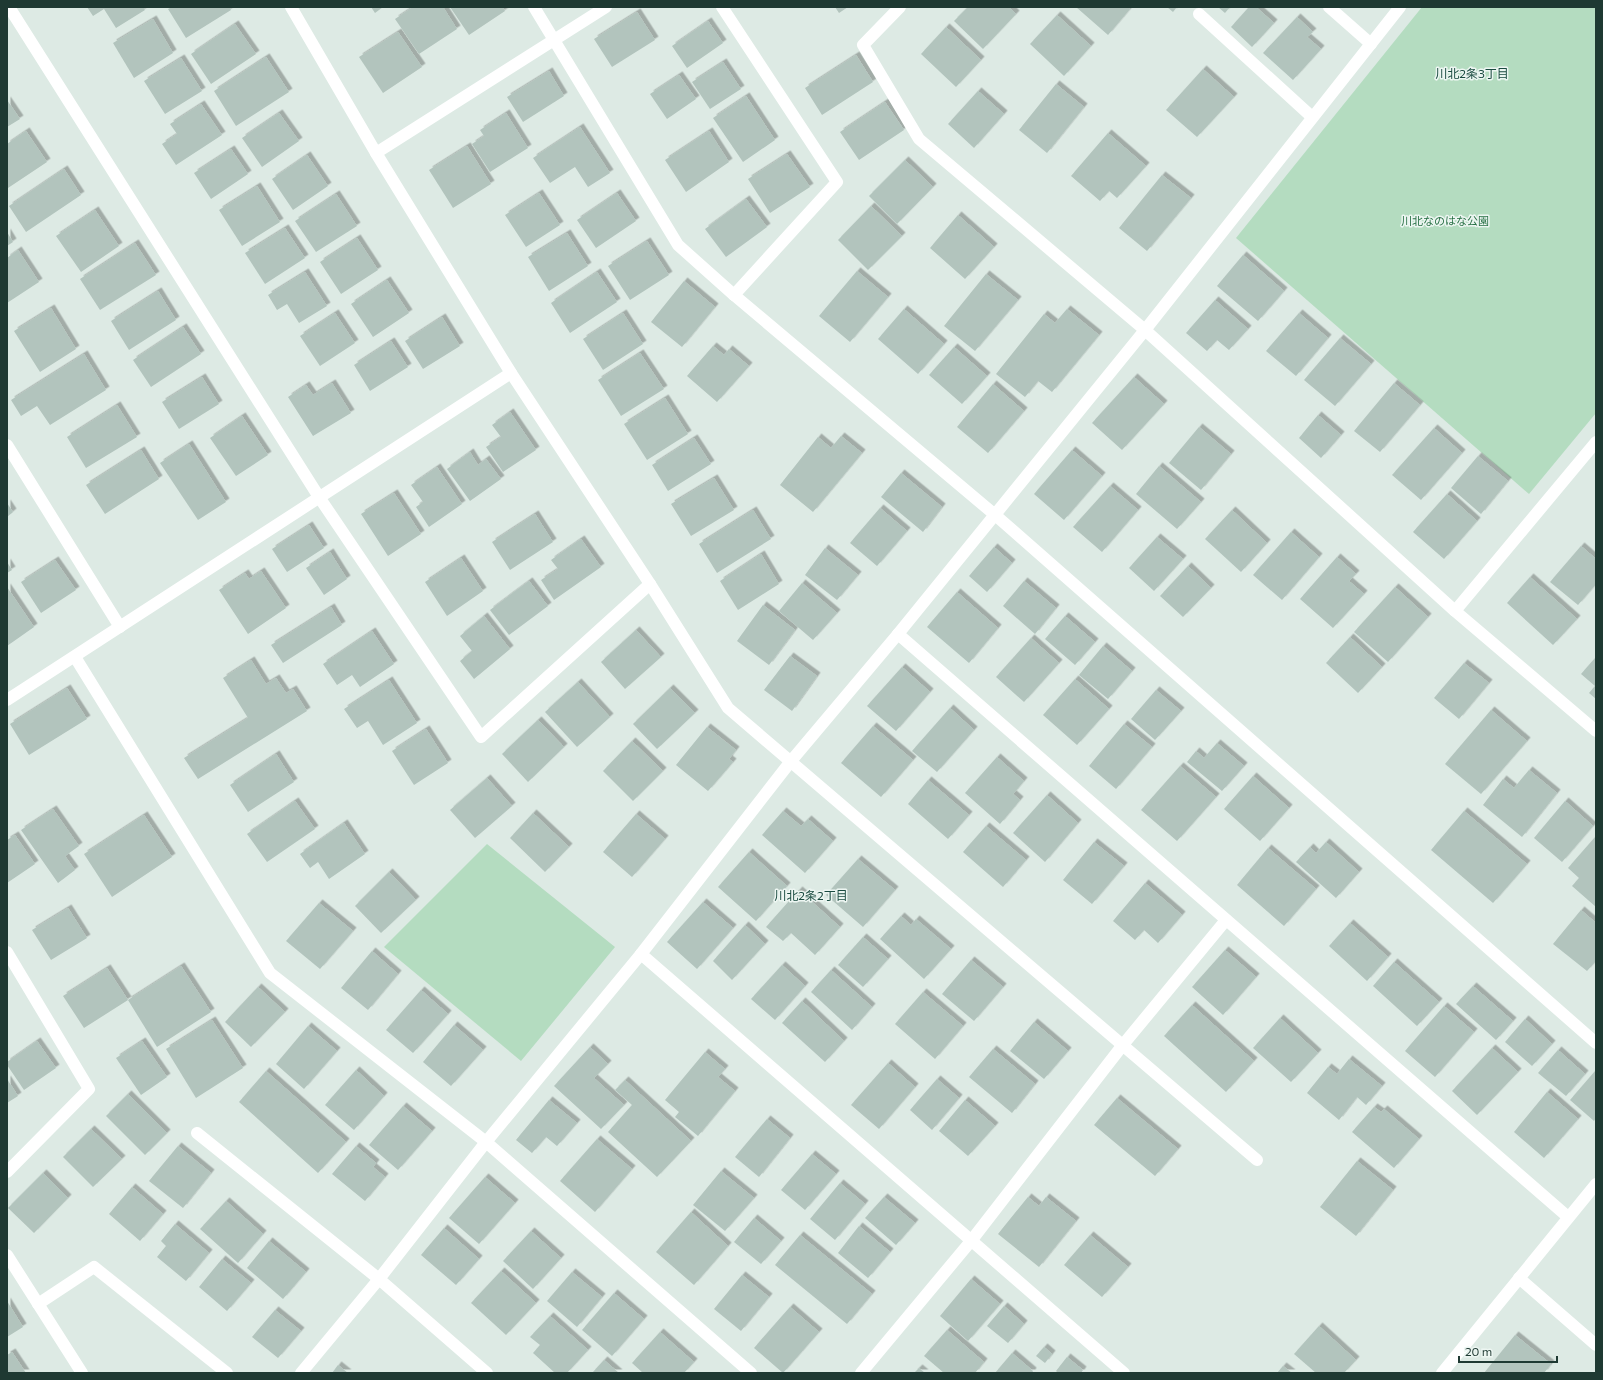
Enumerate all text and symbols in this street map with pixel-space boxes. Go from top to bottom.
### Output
district label: 川北2条3丁目 [1435,66,1509,80]
park label: 川北なのはな公園 [1401,214,1489,227]
district label: 川北2条2丁目 [774,888,848,902]
scale bar [1459,1338,1557,1364]
text: 20 m [1465,1344,1492,1358]

